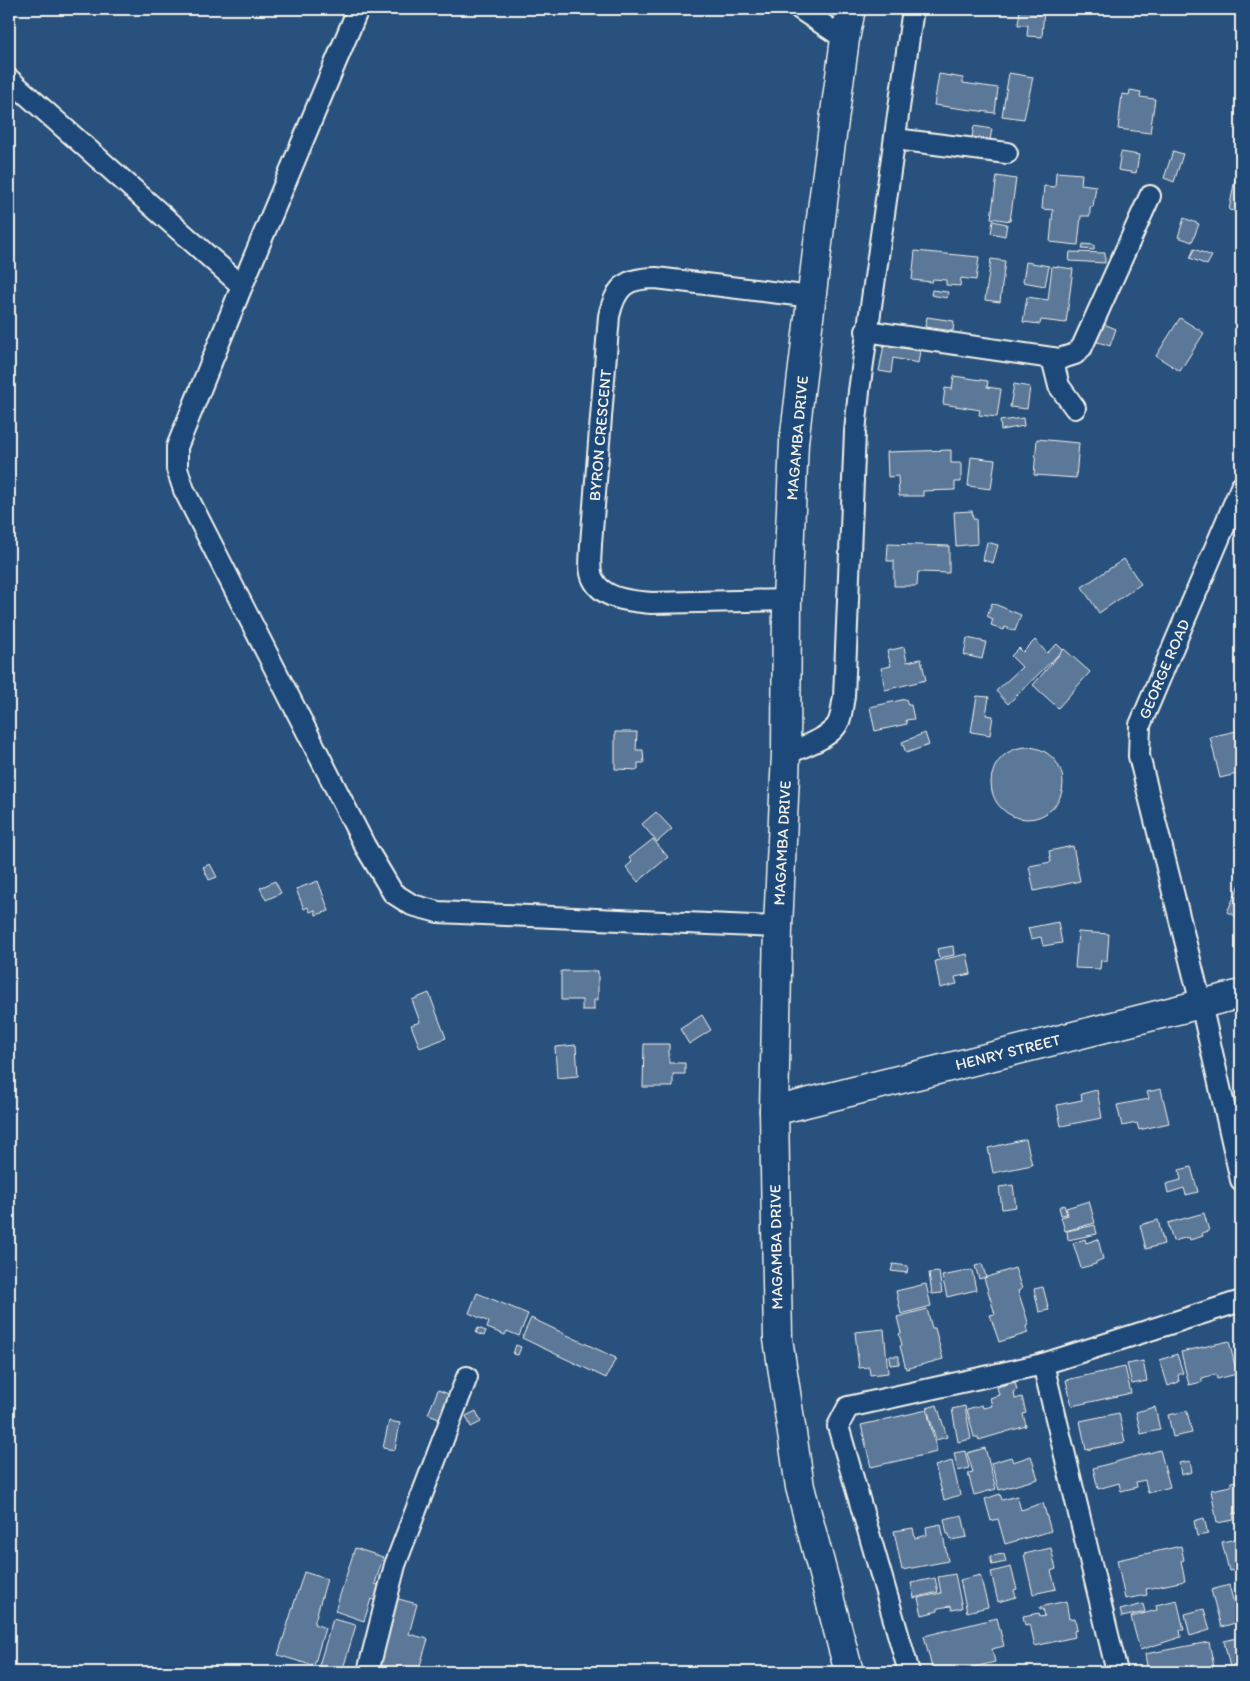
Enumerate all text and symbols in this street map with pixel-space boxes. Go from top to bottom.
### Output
street label: BYRON CRESCENT [585,368,615,502]
street label: MAGAMBA DRIVE [782,375,812,501]
street label: GEORGE ROAD [1134,616,1194,722]
street label: MAGAMBA DRIVE [769,780,795,906]
street label: HENRY STREET [953,1030,1063,1074]
street label: MAGAMBA DRIVE [765,1184,787,1310]

